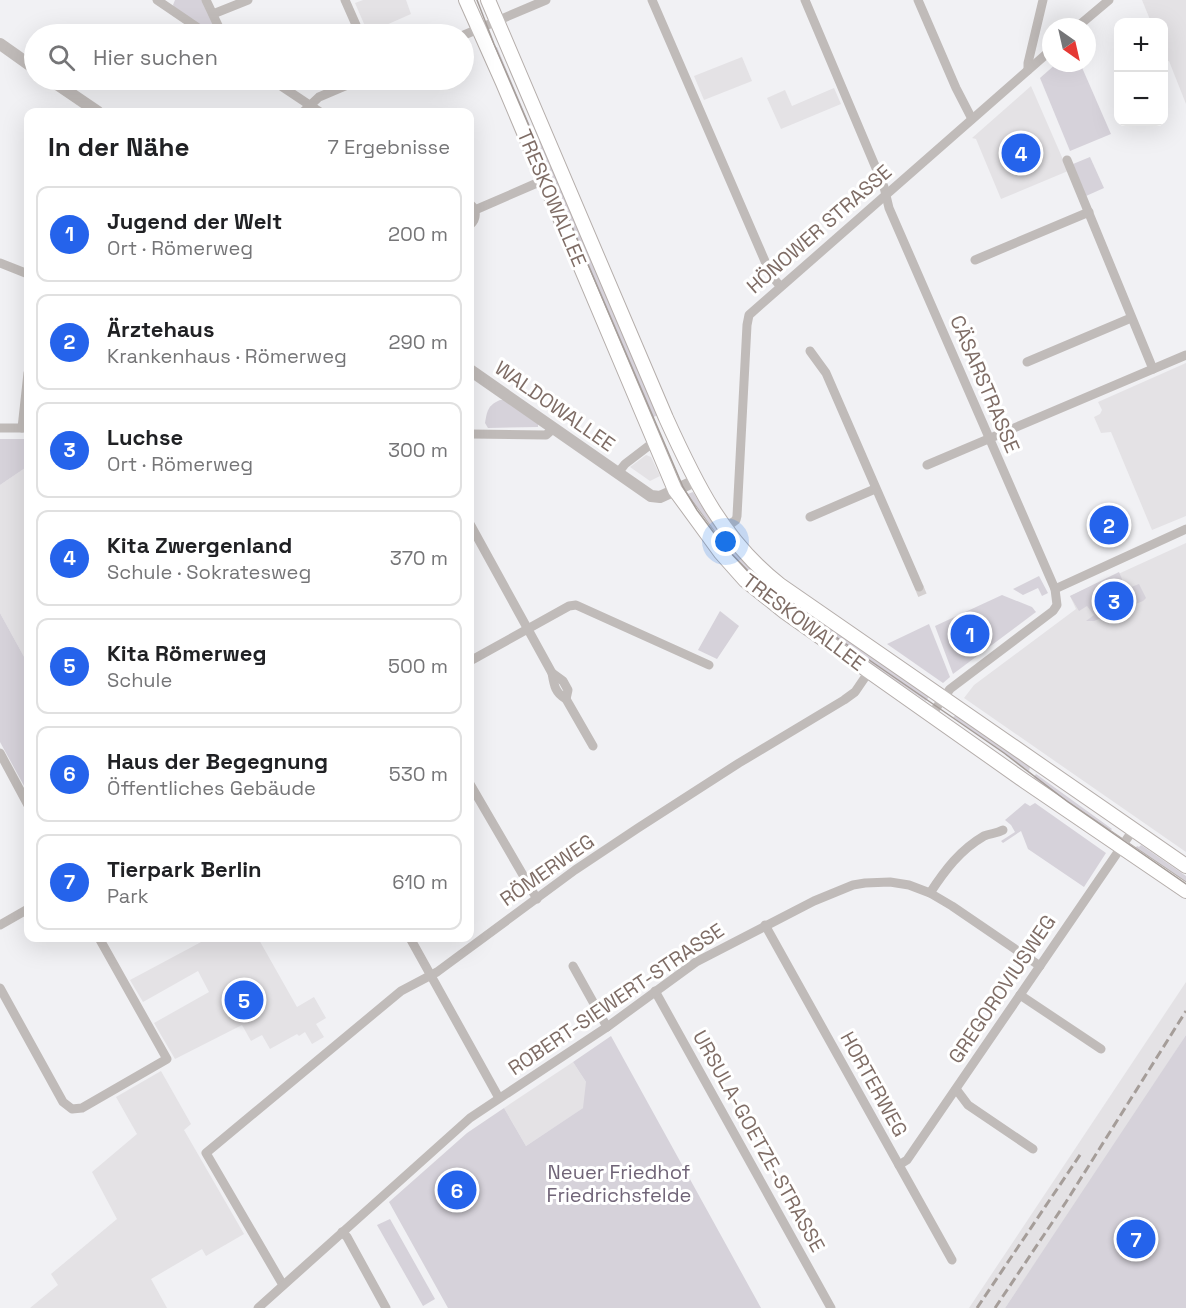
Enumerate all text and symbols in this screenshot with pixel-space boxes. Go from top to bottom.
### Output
north arrow [1042,18,1096,72]
map controls [1114,18,1168,126]
button: + [1114,18,1168,72]
search box [24,24,474,90]
icon: search [45,41,78,74]
text: Hier suchen [93,43,218,71]
button: − [1114,72,1168,126]
street label: TRESKOWALLEE [511,125,593,271]
text: In der Nähe [48,130,189,164]
pin: 4 [1002,130,1040,176]
text: 7 Ergebnisse [328,134,450,160]
street label: HÖNOWER STRASSE [741,159,897,299]
text: Jugend der Welt [107,207,282,235]
text: 1 [65,221,74,247]
text: 200 m [388,221,448,247]
text: Ort · Römerweg [107,235,253,261]
street label: CÄSARSTRASSE [944,311,1026,457]
text: Ärztehaus [107,315,214,343]
text: 2 [64,329,75,355]
text: 290 m [389,329,448,355]
text: Krankenhaus · Römerweg [107,343,347,369]
street label: WALDOWALLEE [490,355,620,457]
text: Luchse [107,423,183,451]
text: 3 [63,437,76,463]
text: 300 m [388,437,448,463]
text: Ort · Römerweg [107,451,253,477]
pin: 2 [1090,502,1128,548]
your location [711,527,740,556]
text: Kita Zwergenland [107,531,292,559]
text: 4 [63,545,76,571]
text: 370 m [390,545,448,571]
text: Schule · Sokratesweg [107,559,311,585]
street label: TRESKOWALLEE [738,567,870,677]
pin: 3 [1094,578,1134,624]
pin: 1 [950,612,990,656]
text: Kita Römerweg [107,639,266,667]
text: 5 [64,653,76,679]
text: 500 m [388,653,448,679]
text: Schule [107,667,172,693]
text: Haus der Begegnung [107,747,328,775]
text: 6 [63,761,76,787]
text: 530 m [389,761,448,787]
text: Öffentliches Gebäude [107,775,316,801]
street label: RÖMERWEG [495,828,599,912]
text: Tierpark Berlin [107,855,262,883]
text: 7 [64,869,75,895]
text: 610 m [392,869,448,895]
text: Park [107,883,149,909]
street label: GREGOROVIUSWEG [943,910,1061,1068]
street label: ROBERT-SIEWERT-STRASSE [503,917,729,1081]
pin: 5 [224,978,264,1022]
street label: URSULA-GOETZE-STRASSE [687,1026,831,1256]
street label: HORTERWEG [834,1027,914,1141]
park label: Neuer Friedhof Friedrichsfelde [547,1159,691,1208]
pin: 6 [438,1168,476,1212]
pin: 7 [1116,1216,1156,1262]

